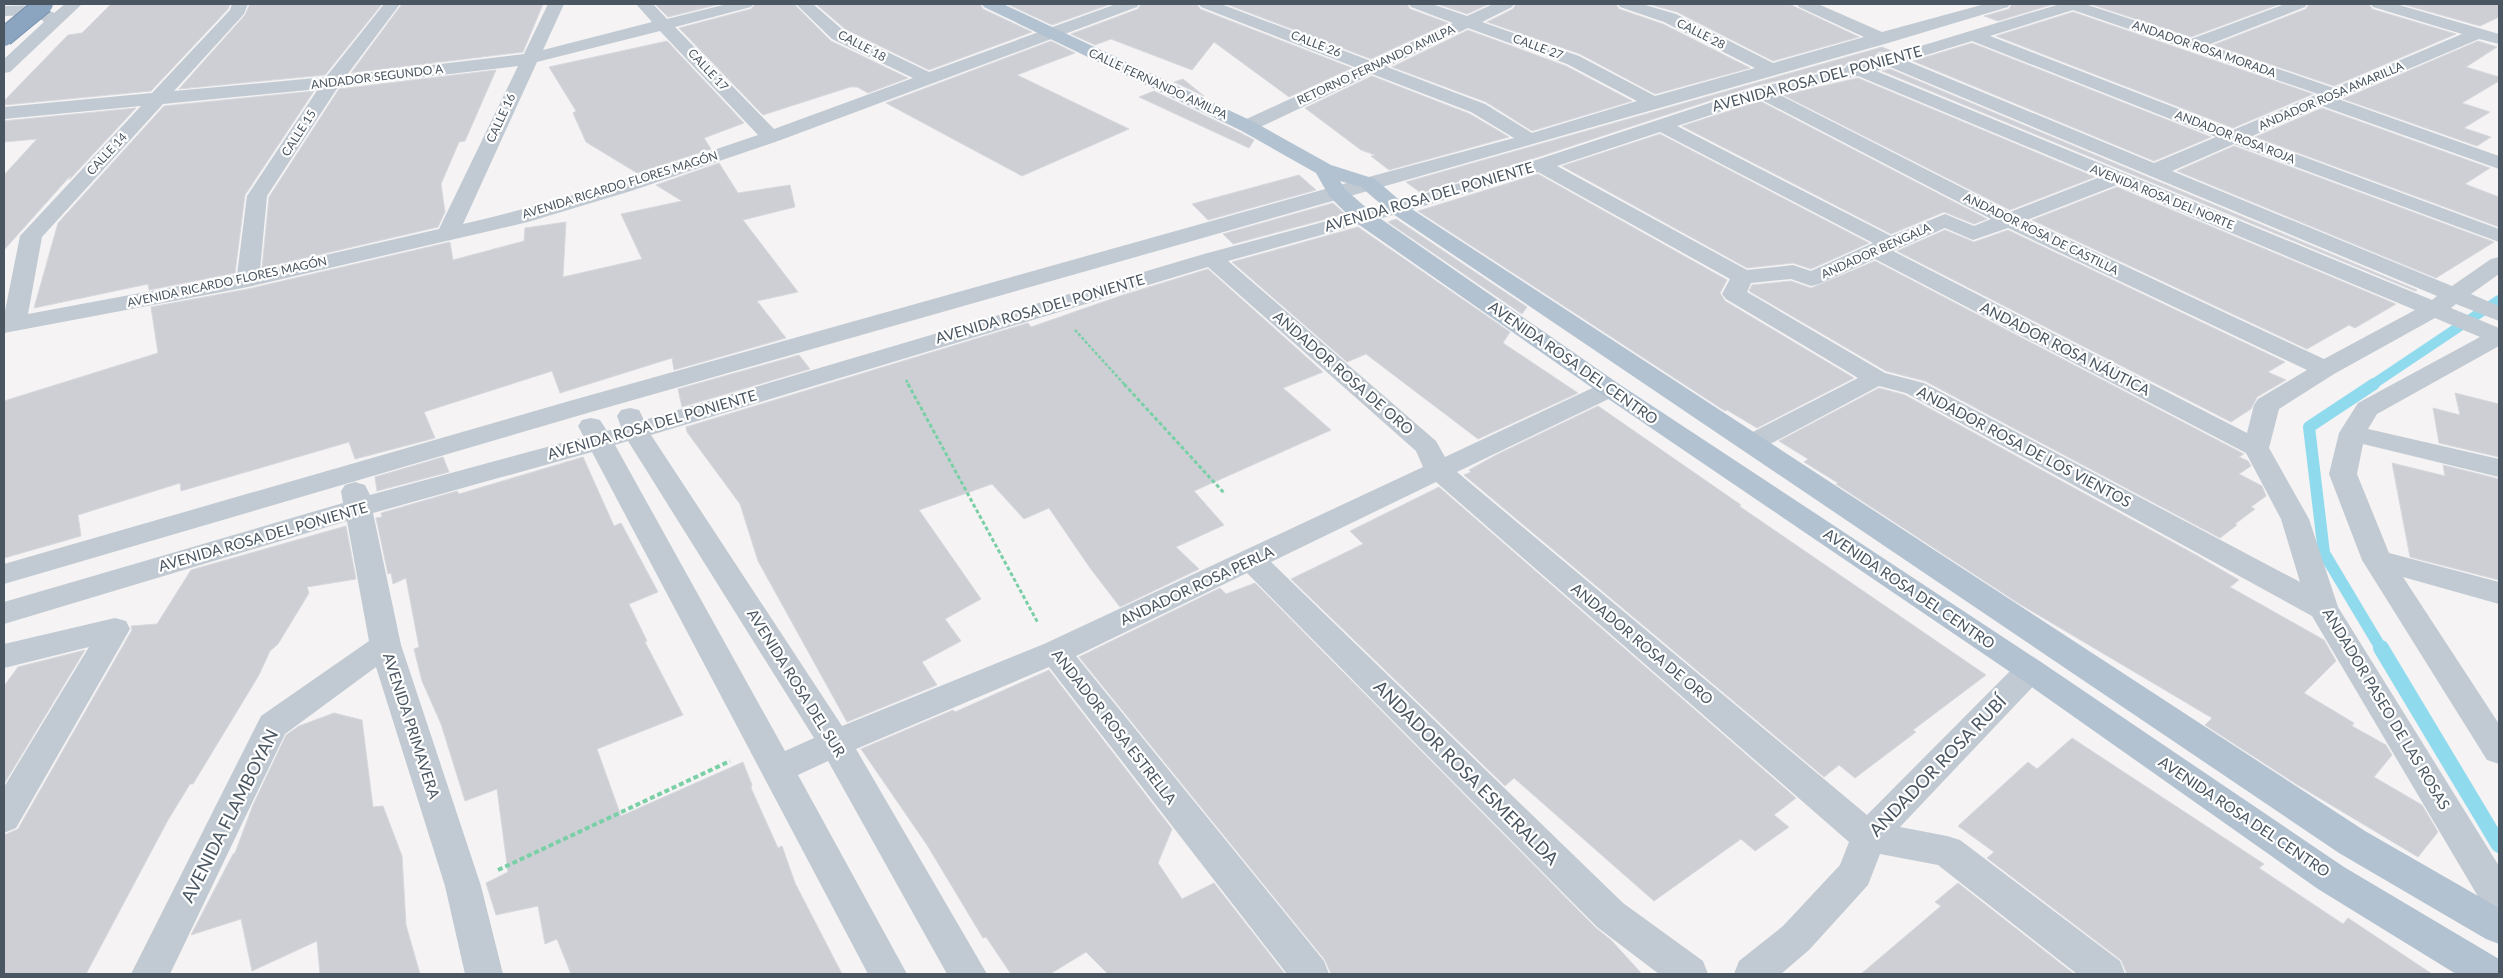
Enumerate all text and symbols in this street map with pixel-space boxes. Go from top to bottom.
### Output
street label: CALLE 28 [1674,15,1728,52]
street label: ANDADOR ROSA MORADA [2130,17,2279,81]
street label: RETORNO FERNANDO AMILPA [1294,21,1458,108]
street label: CALLE 18 [836,27,889,64]
street label: CALLE 26 [1289,27,1343,60]
street label: CALLE 27 [1511,31,1565,63]
street label: AVENIDA ROSA DEL PONIENTE [1710,41,1924,115]
street label: CALLE 17 [685,45,732,94]
street label: CALLE FERNANDO AMILPA [1087,45,1231,123]
street label: ANDADOR ROSA AMARILLA [2256,58,2406,133]
street label: ANDADOR SEGUNDO A [310,61,445,92]
street label: CALLE 16 [483,91,518,145]
street label: CALLE 15 [278,107,319,159]
street label: ANDADOR ROSA ROJA [2173,107,2298,167]
street label: CALLE 14 [83,129,130,178]
street label: AVENIDA RICARDO FLORES MAGÓN [520,148,720,221]
street label: AVENIDA ROSA DEL PONIENTE [1322,158,1535,235]
street label: AVENIDA ROSA DEL NORTE [2088,161,2236,232]
street label: ANDADOR ROSA DE CASTILLA [1961,189,2122,278]
street label: ANDADOR BENGALA [1819,219,1934,282]
street label: AVENIDA RICARDO FLORES MAGÓN [126,253,328,310]
street label: AVENIDA ROSA DEL PONIENTE [933,270,1146,347]
street label: AVENIDA ROSA DEL CENTRO [1485,297,1662,428]
street label: ANDADOR ROSA NÁUTICA [1978,297,2154,399]
street label: ANDADOR ROSA DE ORO [1270,307,1417,438]
street label: ANDADOR ROSA DE LOS VIENTOS [1914,382,2135,510]
street label: AVENIDA ROSA DEL PONIENTE [545,386,758,463]
street label: AVENIDA ROSA DEL PONIENTE [156,498,369,575]
street label: AVENIDA ROSA DEL CENTRO [1821,524,1999,652]
street label: ANDADOR ROSA PERLA [1117,541,1277,629]
street label: ANDADOR ROSA DE ORO [1568,579,1717,708]
street label: AVENIDA ROSA DEL SUR [744,605,850,760]
street label: ANDADOR PASEO DE LAS ROSAS [2319,605,2454,812]
street label: ANDADOR ROSA ESTRELLA [1049,645,1181,808]
street label: AVENIDA PRIMAVERA [380,650,444,802]
street label: ANDADOR ROSA ESMERALDA [1370,675,1564,870]
street label: ANDADOR ROSA RUBÍ [1864,689,2011,841]
street label: AVENIDA FLAMBOYAN [176,725,282,906]
street label: AVENIDA ROSA DEL CENTRO [2156,752,2334,880]

